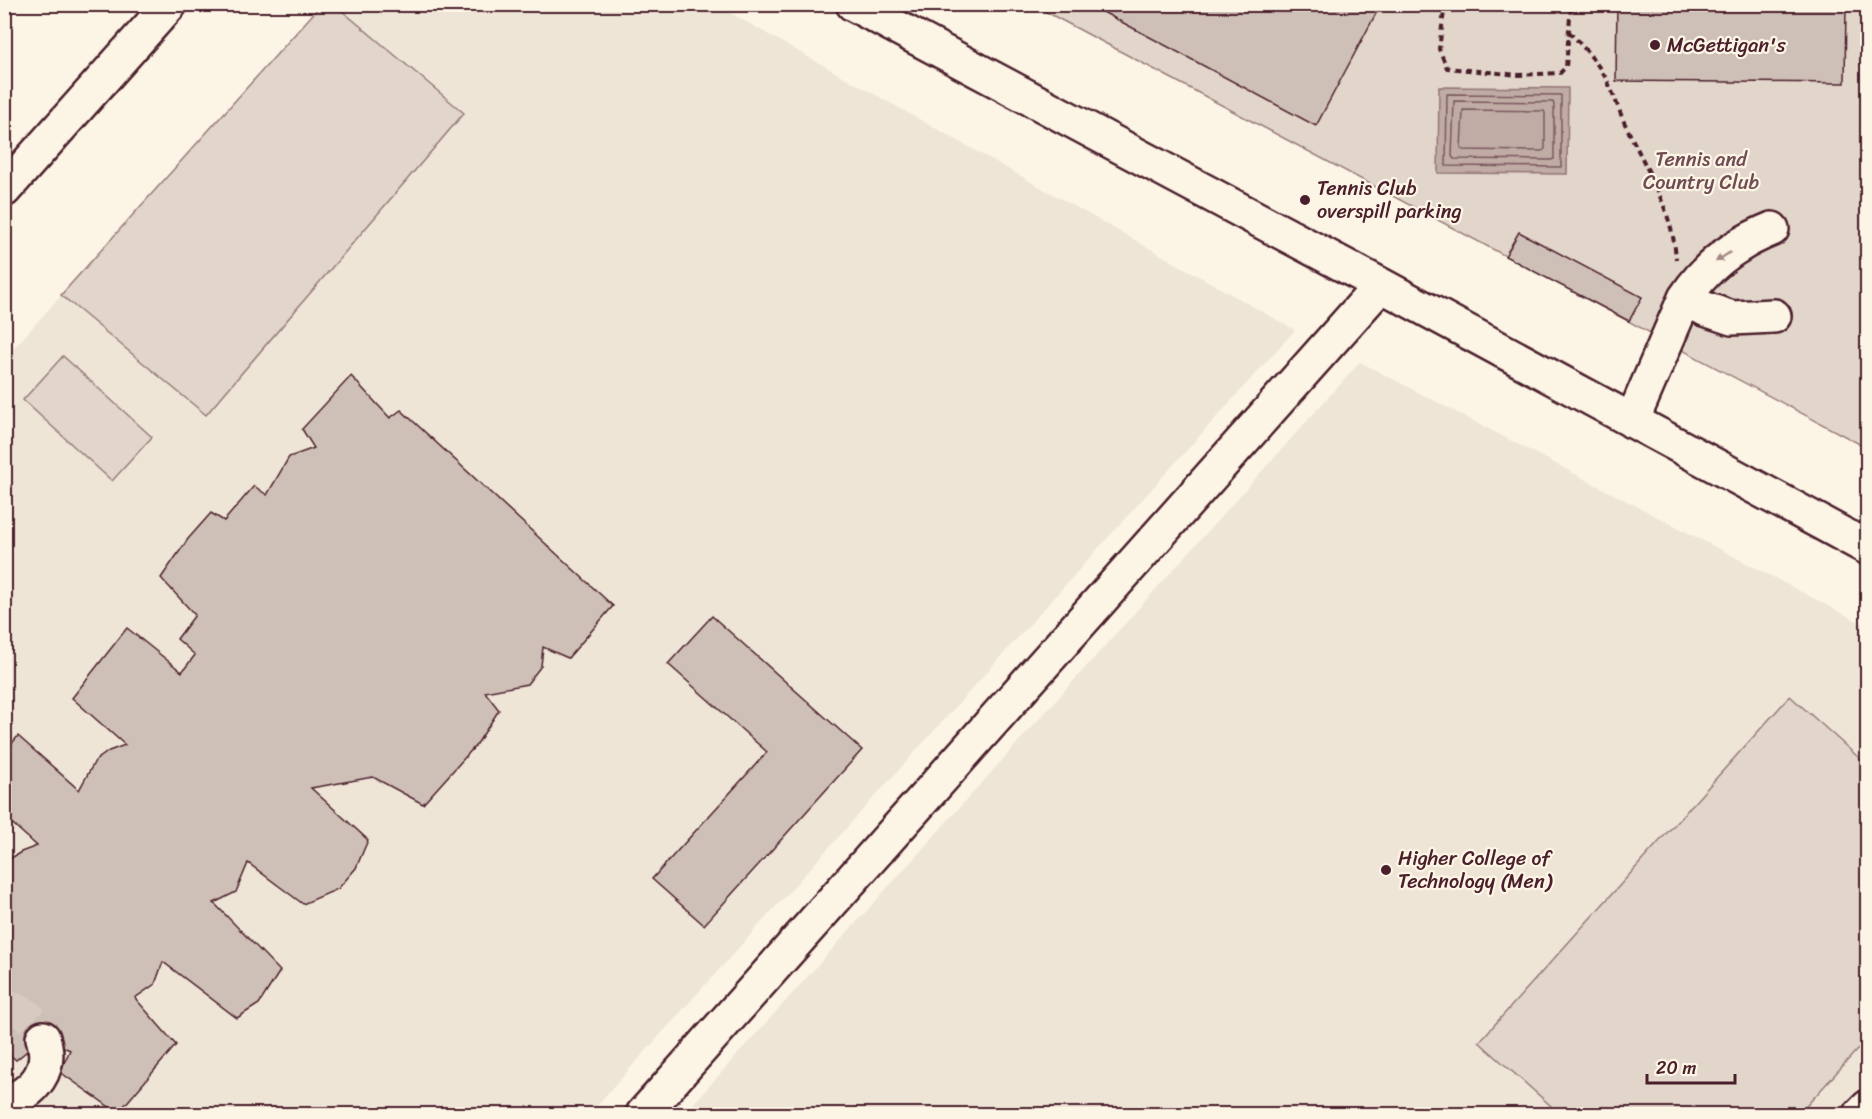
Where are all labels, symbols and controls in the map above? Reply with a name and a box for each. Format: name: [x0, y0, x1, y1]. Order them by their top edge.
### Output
place label: McGettigan's: [1667, 28, 1787, 63]
marker: McGettigan's: [1648, 38, 1662, 52]
park label: Tennis and Country Club: [1643, 142, 1759, 200]
place label: Tennis Club overspill parking: [1317, 171, 1462, 229]
marker: Tennis Club overspill parking: [1298, 193, 1312, 207]
one-way arrow: [1715, 251, 1731, 262]
place label: Higher College of Technology (Men): [1398, 841, 1553, 899]
marker: Higher College of Technology (Men): [1379, 863, 1393, 877]
scale bar: [1647, 1047, 1736, 1085]
text: 20 m: [1656, 1052, 1696, 1084]

